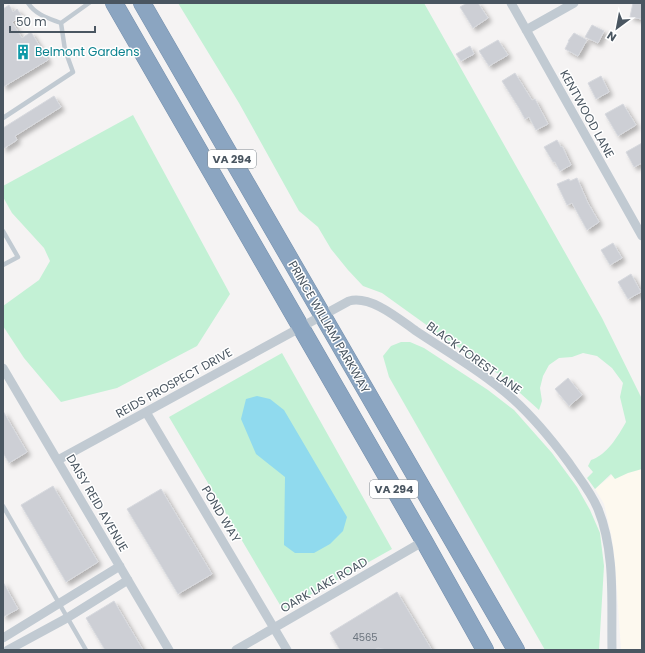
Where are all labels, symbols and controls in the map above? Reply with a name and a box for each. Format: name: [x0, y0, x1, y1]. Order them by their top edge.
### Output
scale bar: [10, 8, 95, 34]
north arrow: [597, 8, 637, 48]
text: 50 m: [16, 13, 47, 30]
text: N: [604, 28, 619, 45]
building icon: Belmont Gardens: [14, 43, 32, 61]
place label: Belmont Gardens: [35, 43, 139, 60]
street label: KENTWOOD LANE: [556, 67, 619, 161]
road number: VA 294: [208, 150, 256, 168]
street label: PRINCE WILLIAM PARKWAY: [285, 257, 374, 396]
street label: BLACK FOREST LANE: [423, 317, 525, 398]
street label: REIDS PROSPECT DRIVE: [112, 343, 235, 422]
street label: DAISY REID AVENUE: [63, 451, 132, 555]
road number: VA 294: [370, 480, 418, 498]
street label: POND WAY: [198, 482, 245, 545]
street label: OARK LAKE ROAD: [277, 553, 371, 617]
house number: 4565: [352, 630, 378, 645]

